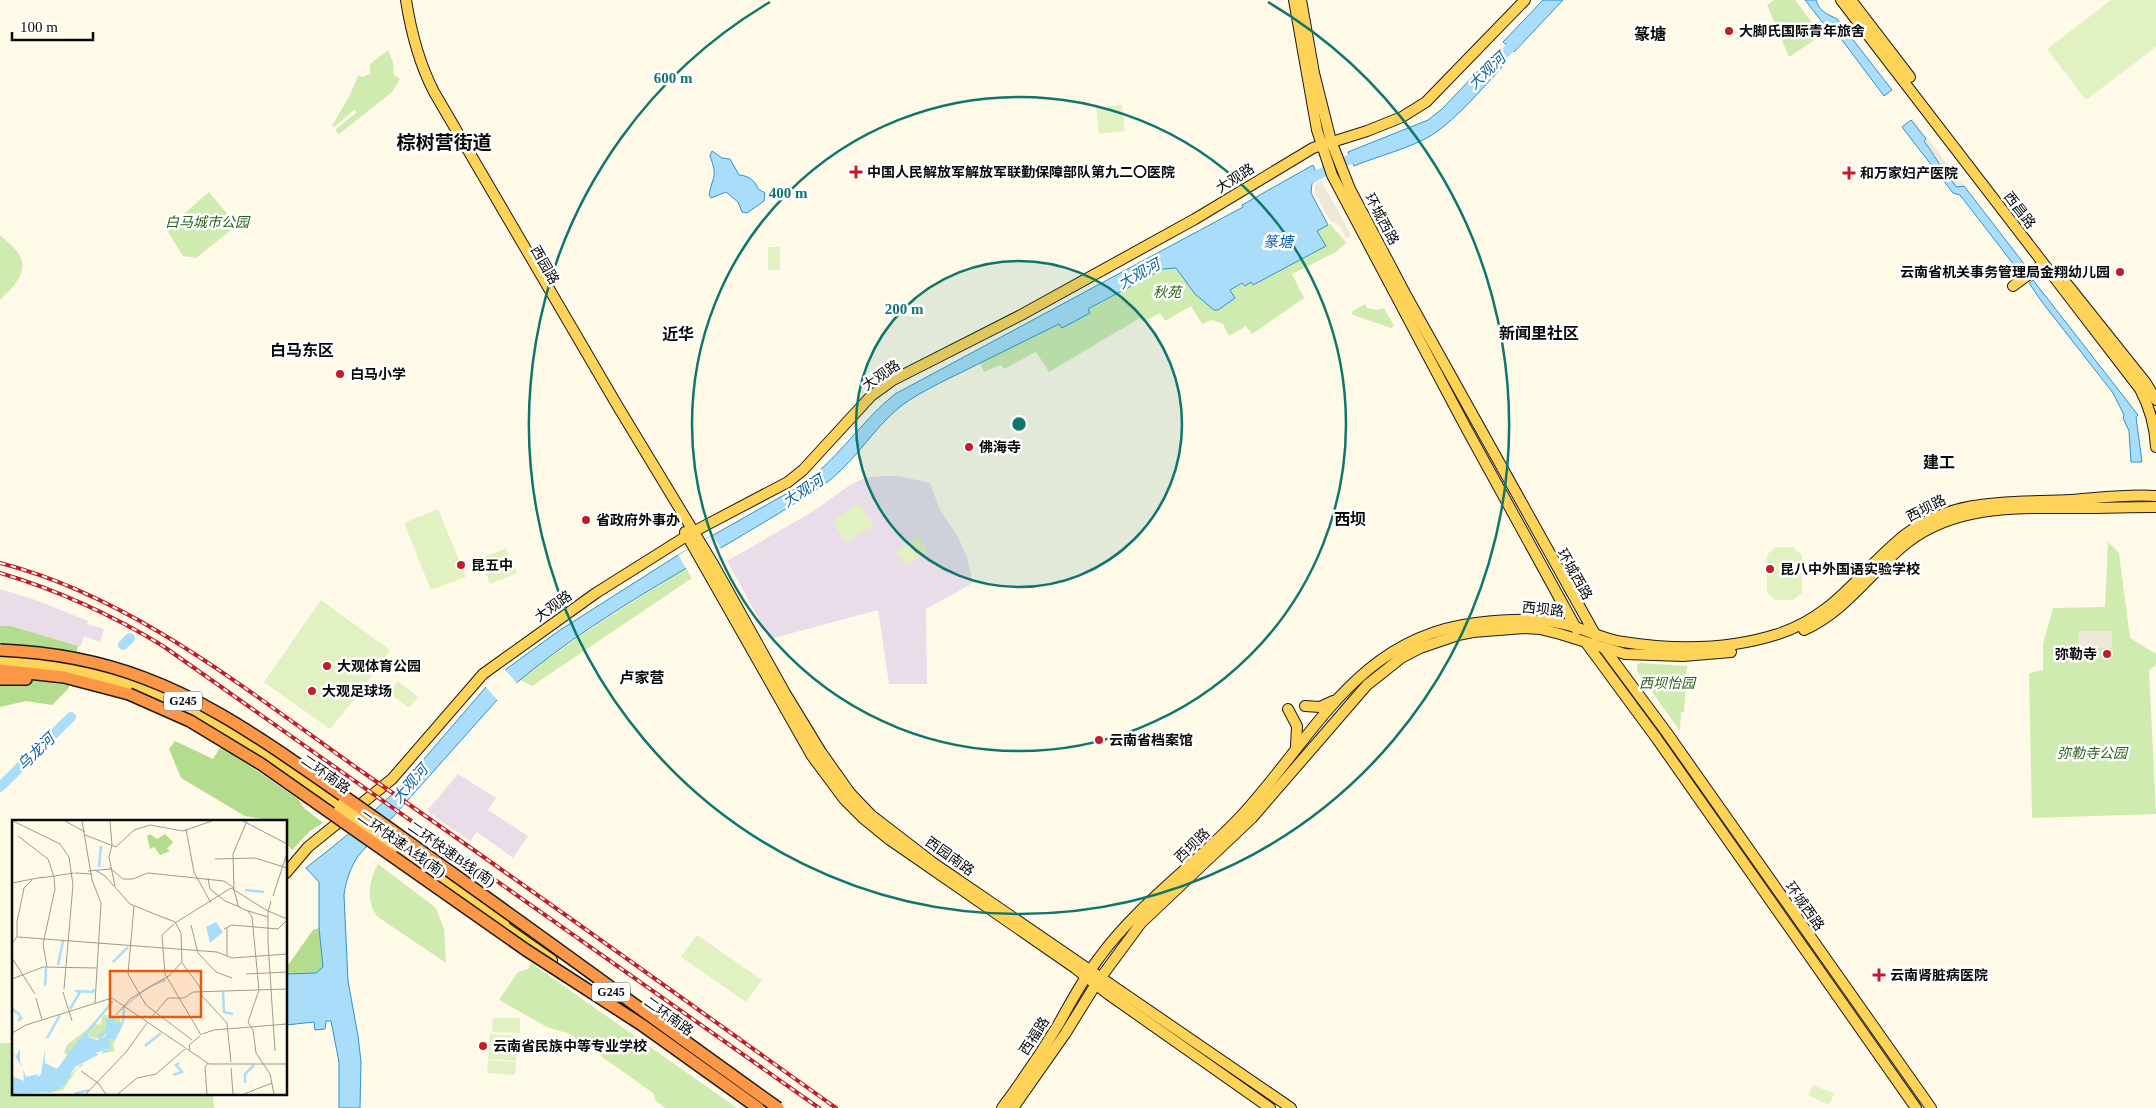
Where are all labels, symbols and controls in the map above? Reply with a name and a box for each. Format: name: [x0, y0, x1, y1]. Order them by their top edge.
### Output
scale bar: [12, 10, 94, 42]
text: 100 m: [20, 19, 58, 35]
place label: 大脚氏国际青年旅舍: [1739, 23, 1865, 39]
district label: 篆塘: [1634, 25, 1666, 43]
marker: 大脚氏国际青年旅舍: [1723, 25, 1735, 37]
water label: 大观河: [1465, 48, 1511, 92]
text: 600 m: [654, 70, 693, 86]
district label: 棕树营街道: [396, 132, 492, 153]
street label: 大观路: [1213, 161, 1257, 196]
place label: 中国人民解放军解放军联勤保障部队第九二〇医院: [867, 164, 1175, 180]
marker: 中国人民解放军解放军联勤保障部队第九二〇医院: [849, 165, 863, 179]
place label: 和万家妇产医院: [1860, 165, 1958, 181]
marker: 和万家妇产医院: [1842, 166, 1856, 180]
text: 400 m: [769, 185, 808, 201]
street label: 西昌路: [2001, 189, 2038, 232]
street label: 环城西路: [1362, 191, 1401, 247]
park label: 白马城市公园: [165, 215, 251, 230]
water label: 篆塘: [1263, 234, 1296, 250]
street label: 西园路: [528, 243, 562, 287]
water label: 大观河: [1115, 255, 1165, 292]
place label: 云南省机关事务管理局金翔幼儿园: [1900, 264, 2110, 280]
marker: 云南省机关事务管理局金翔幼儿园: [2114, 266, 2126, 278]
park label: 秋苑: [1153, 285, 1183, 300]
text: 200 m: [885, 301, 924, 317]
district label: 新闻里社区: [1499, 324, 1579, 342]
district label: 近华: [662, 325, 694, 343]
district label: 白马东区: [270, 342, 334, 359]
street label: 大观路: [860, 357, 903, 393]
place label: 白马小学: [350, 367, 406, 382]
marker: 白马小学: [334, 368, 346, 380]
centre of rings: [1010, 415, 1028, 433]
place label: 佛海寺: [979, 439, 1021, 455]
marker: 佛海寺: [963, 441, 975, 453]
district label: 建工: [1923, 454, 1955, 471]
water label: 大观河: [780, 470, 829, 510]
street label: 西坝路: [1904, 492, 1948, 525]
district label: 西坝: [1334, 511, 1366, 528]
place label: 省政府外事办: [596, 512, 680, 528]
marker: 省政府外事办: [580, 514, 592, 526]
street label: 环城西路: [1554, 546, 1595, 602]
place label: 昆五中: [471, 558, 513, 573]
marker: 昆五中: [455, 559, 467, 571]
place label: 昆八中外国语实验学校: [1780, 561, 1920, 577]
marker: 昆八中外国语实验学校: [1764, 563, 1776, 575]
street label: 大观路: [532, 588, 575, 625]
street label: 西坝路: [1521, 600, 1565, 619]
place label: 弥勒寺: [2055, 646, 2097, 662]
marker: 弥勒寺: [2101, 648, 2113, 660]
place label: 大观体育公园: [337, 659, 421, 674]
marker: 大观体育公园: [321, 660, 333, 672]
district label: 卢家营: [619, 670, 665, 686]
park label: 西坝怡园: [1639, 676, 1697, 691]
place label: 大观足球场: [322, 684, 392, 699]
marker: 大观足球场: [306, 685, 318, 697]
road number: G245: [164, 691, 202, 710]
water label: 乌龙河: [14, 729, 60, 773]
place label: 云南省档案馆: [1109, 732, 1193, 748]
marker: 云南省档案馆: [1093, 734, 1105, 746]
park label: 弥勒寺公园: [2057, 746, 2129, 761]
street label: 二环南路: [298, 752, 353, 797]
water label: 大观河: [389, 760, 433, 806]
street label: 二环快速A线(南): [354, 809, 449, 881]
street label: 二环快速B线(南): [405, 819, 498, 891]
inset map: [12, 820, 288, 1096]
street label: 西坝路: [1172, 825, 1213, 865]
street label: 西园南路: [922, 834, 977, 879]
street label: 环城西路: [1782, 879, 1827, 934]
place label: 云南肾脏病医院: [1890, 967, 1988, 983]
marker: 云南肾脏病医院: [1872, 968, 1886, 982]
road number: G245: [592, 982, 630, 1002]
street label: 二环南路: [641, 994, 696, 1039]
street label: 西福路: [1017, 1015, 1052, 1058]
place label: 云南省民族中等专业学校: [493, 1038, 647, 1054]
marker: 云南省民族中等专业学校: [477, 1040, 489, 1052]

